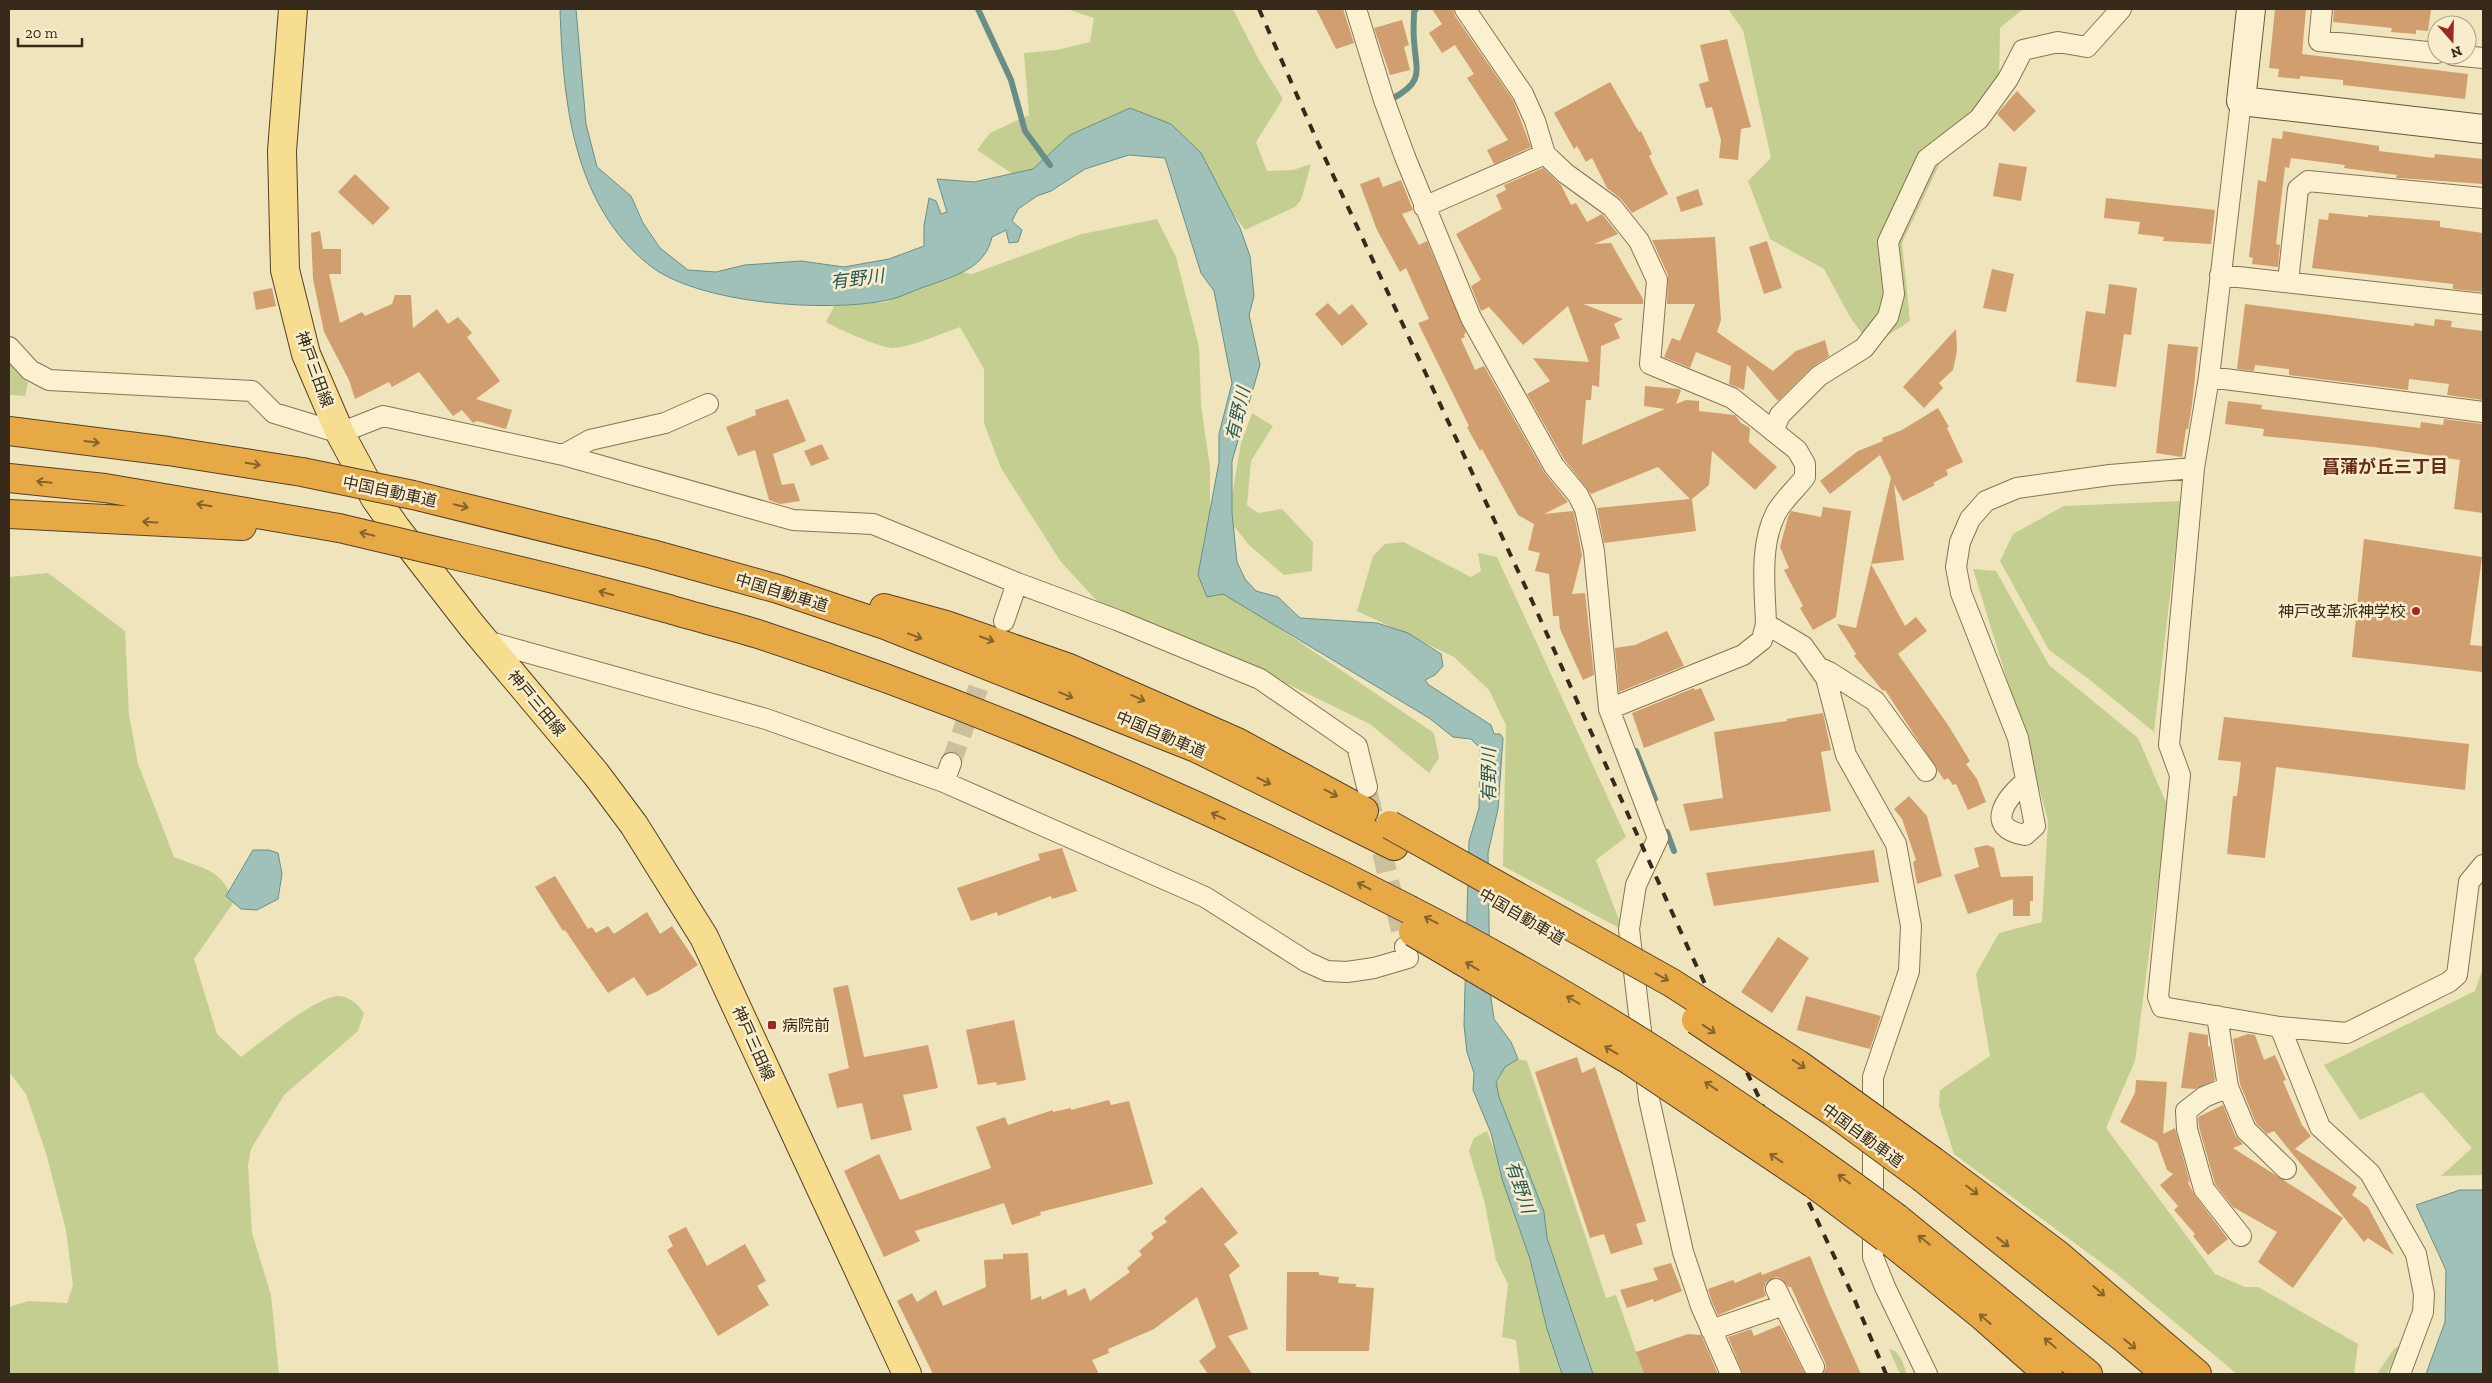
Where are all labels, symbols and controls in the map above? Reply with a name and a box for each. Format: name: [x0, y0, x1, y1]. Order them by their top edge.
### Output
scale bar: [18, 15, 81, 47]
north arrow: [2427, 15, 2477, 65]
text: 20 m: [25, 24, 58, 42]
text: N: [2448, 42, 2464, 62]
water label: 有野川: [829, 265, 887, 293]
street label: 神戸三田線: [292, 328, 337, 410]
water label: 有野川: [1221, 383, 1255, 443]
one-way arrow: [84, 437, 100, 447]
district label: 菖蒲が丘三丁目: [2322, 456, 2448, 478]
one-way arrow: [244, 460, 260, 470]
street label: 中国自動車道: [341, 472, 439, 511]
one-way arrow: [36, 477, 52, 487]
one-way arrow: [197, 500, 213, 510]
one-way arrow: [452, 502, 468, 511]
one-way arrow: [142, 517, 158, 526]
one-way arrow: [360, 529, 376, 538]
street label: 中国自動車道: [733, 569, 831, 616]
one-way arrow: [599, 587, 615, 597]
place label: 神戸改革派神学校: [2278, 602, 2406, 621]
marker: 神戸改革派神学校: [2410, 605, 2422, 617]
one-way arrow: [907, 632, 922, 642]
one-way arrow: [978, 635, 994, 644]
street label: 神戸三田線: [504, 667, 570, 740]
one-way arrow: [1059, 692, 1074, 701]
one-way arrow: [1130, 694, 1145, 704]
street label: 中国自動車道: [1113, 707, 1209, 762]
water label: 有野川: [1478, 746, 1500, 802]
one-way arrow: [1256, 776, 1271, 786]
one-way arrow: [1323, 789, 1338, 798]
one-way arrow: [1211, 810, 1226, 820]
one-way arrow: [1357, 881, 1372, 891]
street label: 中国自動車道: [1475, 884, 1568, 949]
one-way arrow: [1424, 915, 1439, 925]
one-way arrow: [1465, 961, 1479, 971]
one-way arrow: [1654, 973, 1668, 983]
one-way arrow: [1567, 994, 1581, 1004]
street label: 神戸三田線: [729, 1003, 778, 1084]
place label: 病院前: [782, 1016, 830, 1035]
marker: 病院前: [766, 1019, 778, 1031]
one-way arrow: [1701, 1024, 1715, 1034]
one-way arrow: [1605, 1044, 1619, 1054]
one-way arrow: [1792, 1059, 1806, 1069]
one-way arrow: [1704, 1081, 1718, 1091]
street label: 中国自動車道: [1818, 1100, 1907, 1171]
one-way arrow: [1769, 1153, 1783, 1163]
water label: 有野川: [1501, 1158, 1540, 1218]
one-way arrow: [1837, 1174, 1851, 1184]
one-way arrow: [1965, 1185, 1978, 1196]
one-way arrow: [1918, 1235, 1931, 1246]
one-way arrow: [1996, 1237, 2009, 1248]
one-way arrow: [2093, 1285, 2106, 1296]
one-way arrow: [1979, 1313, 1992, 1324]
one-way arrow: [2044, 1338, 2057, 1349]
one-way arrow: [2123, 1338, 2136, 1349]

